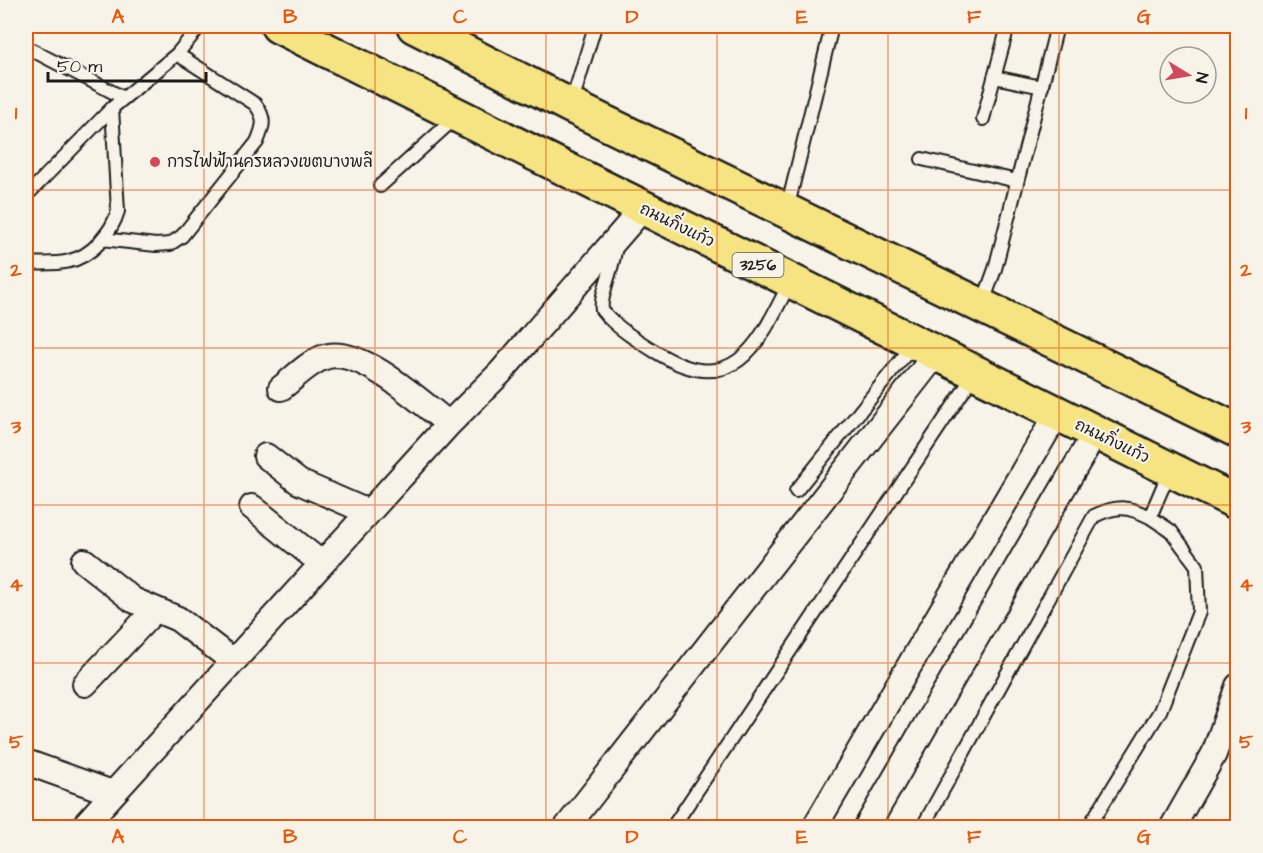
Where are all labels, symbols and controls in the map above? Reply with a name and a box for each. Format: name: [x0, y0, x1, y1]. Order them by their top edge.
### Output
text: A: [112, 3, 125, 31]
text: B: [283, 3, 298, 31]
text: C: [453, 3, 468, 31]
text: D: [626, 3, 639, 31]
text: E: [796, 3, 808, 31]
text: F: [967, 3, 982, 31]
text: G: [1137, 3, 1151, 31]
scale bar: [48, 45, 206, 83]
north arrow: [1158, 45, 1218, 105]
text: 50 m: [57, 54, 102, 79]
text: N: [1190, 71, 1213, 85]
text: 1: [15, 99, 18, 127]
text: 1: [1245, 99, 1248, 127]
place label: การไฟฟ้านครหลวงเขตบางพลี: [167, 150, 373, 173]
marker: การไฟฟ้านครหลวงเขตบางพลี: [148, 155, 162, 169]
street label: ถนนกิ่งแก้ว: [636, 194, 720, 253]
road number: 3256: [732, 253, 783, 277]
text: 2: [9, 256, 22, 284]
text: 2: [1239, 256, 1252, 284]
street label: ถนนกิ่งแก้ว: [1071, 410, 1155, 469]
text: 3: [10, 413, 22, 441]
text: 3: [1240, 413, 1252, 441]
text: 4: [9, 571, 23, 599]
text: 4: [1239, 571, 1253, 599]
text: 5: [9, 728, 24, 756]
text: 5: [1239, 728, 1254, 756]
text: A: [112, 823, 125, 851]
text: B: [283, 823, 298, 851]
text: C: [453, 823, 468, 851]
text: D: [626, 823, 639, 851]
text: E: [796, 823, 808, 851]
text: F: [967, 823, 982, 851]
text: G: [1137, 823, 1151, 851]

